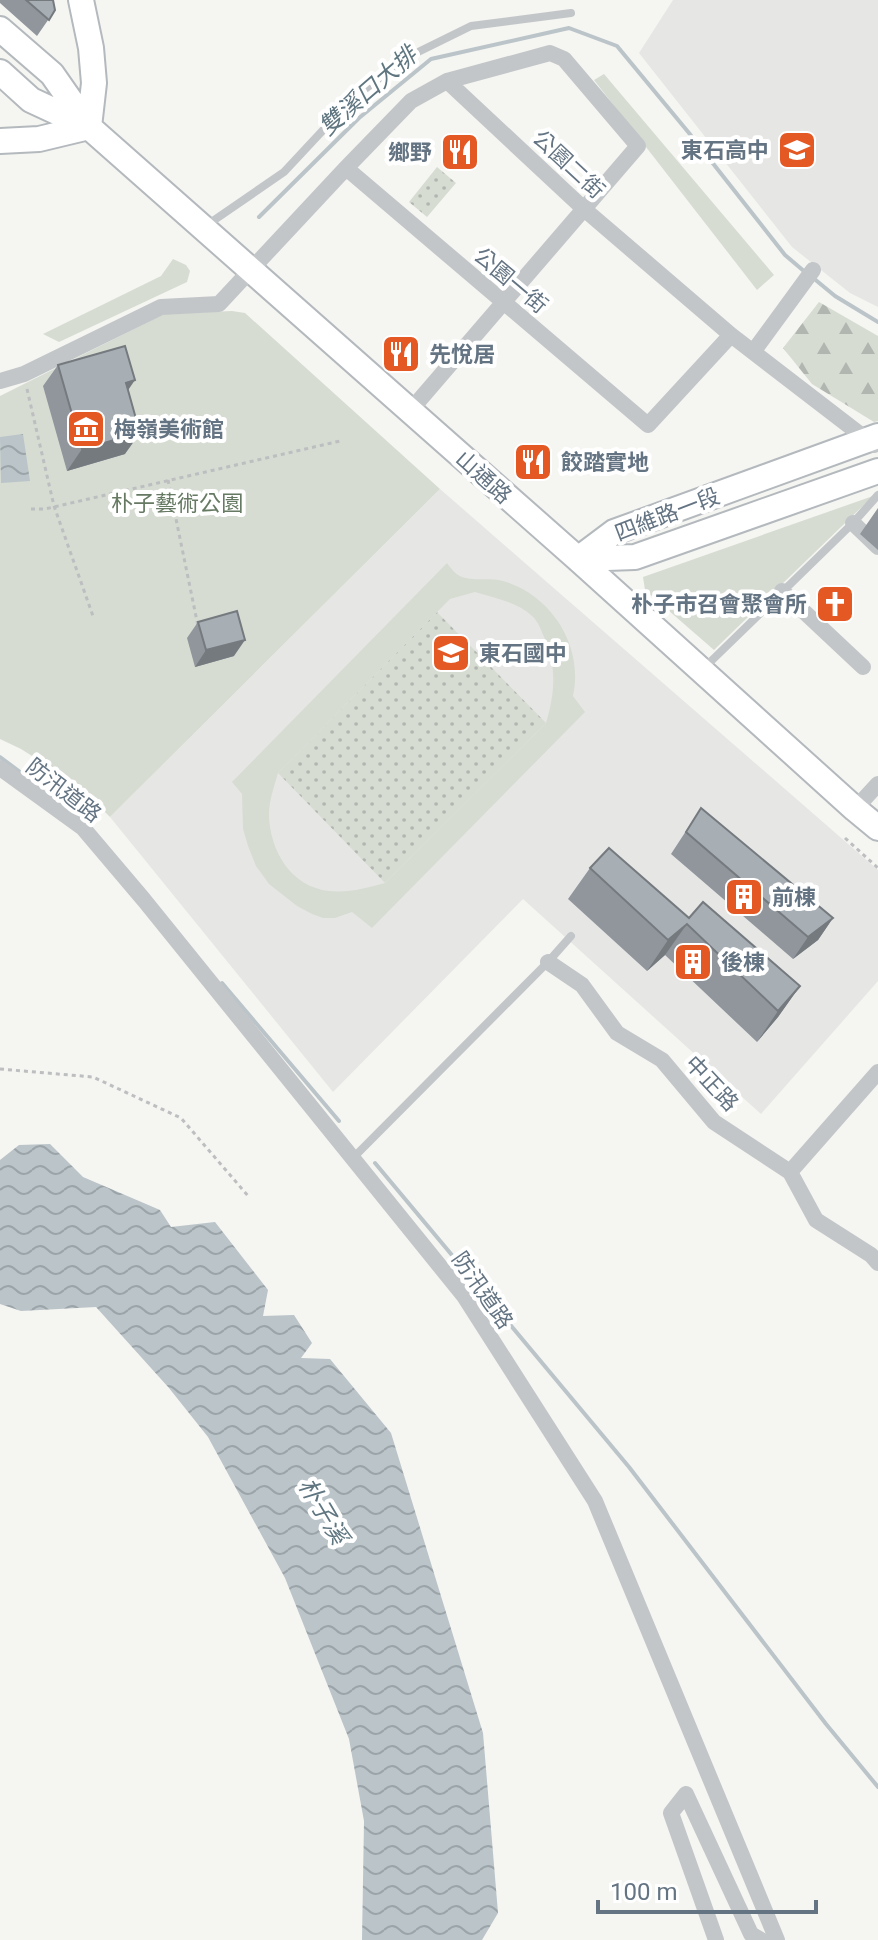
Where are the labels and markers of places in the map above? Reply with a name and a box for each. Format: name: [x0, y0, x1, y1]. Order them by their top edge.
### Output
school or university icon: 東石高中: [776, 129, 818, 171]
restaurant icon: 鄉野: [439, 131, 481, 173]
place label: 東石高中: [681, 138, 769, 163]
place label: 鄉野: [388, 140, 432, 165]
restaurant icon: 先悅居: [380, 333, 422, 375]
place label: 先悅居: [429, 342, 495, 367]
museum icon: 梅嶺美術館: [65, 408, 107, 450]
place label: 梅嶺美術館: [114, 417, 224, 442]
restaurant icon: 餃踏實地: [512, 441, 554, 483]
place label: 餃踏實地: [561, 450, 649, 475]
church icon: 朴子市召會聚會所: [814, 583, 856, 625]
place label: 朴子市召會聚會所: [631, 592, 807, 617]
school or university icon: 東石國中: [430, 632, 472, 674]
place label: 東石國中: [479, 641, 567, 666]
building icon: 前棟: [723, 876, 765, 918]
place label: 前棟: [772, 885, 816, 910]
building icon: 後棟: [672, 941, 714, 983]
place label: 後棟: [721, 950, 765, 975]

